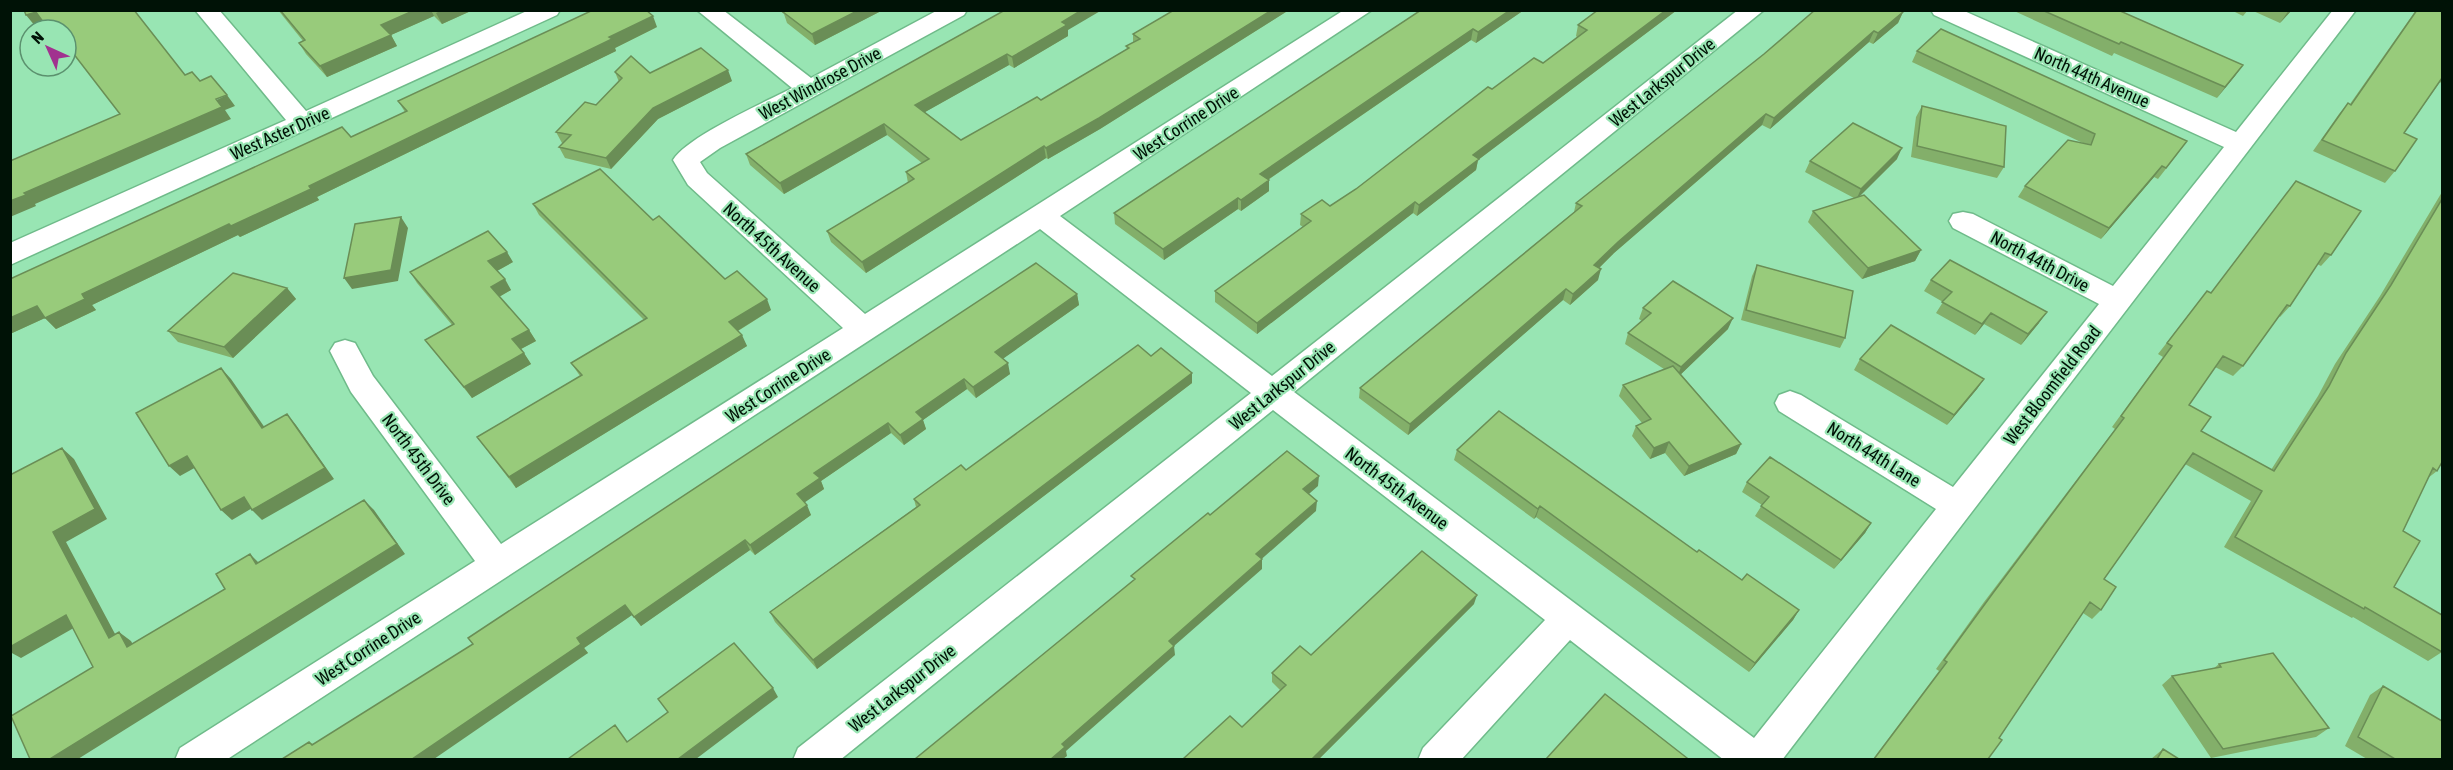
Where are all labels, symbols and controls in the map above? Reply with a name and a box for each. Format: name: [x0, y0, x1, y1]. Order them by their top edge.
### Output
north arrow: [18, 18, 78, 78]
text: N: [28, 28, 47, 47]
street label: West Larkspur Drive: [1605, 33, 1719, 131]
street label: West Windrose Drive: [756, 42, 884, 124]
street label: North 44th Avenue: [2031, 42, 2153, 112]
street label: West Corrine Drive: [1130, 81, 1242, 165]
street label: West Aster Drive: [227, 102, 333, 164]
street label: North 45th Avenue: [719, 198, 825, 296]
street label: North 44th Drive: [1987, 226, 2093, 296]
street label: West Bloomfield Road: [1999, 321, 2105, 449]
street label: West Larkspur Drive: [1225, 336, 1339, 434]
street label: West Corrine Drive: [722, 343, 834, 427]
street label: North 45th Drive: [378, 409, 460, 509]
street label: North 44th Lane: [1823, 417, 1925, 491]
street label: North 45th Avenue: [1341, 442, 1453, 534]
street label: West Corrine Drive: [312, 606, 424, 690]
street label: West Larkspur Drive: [844, 640, 960, 736]

